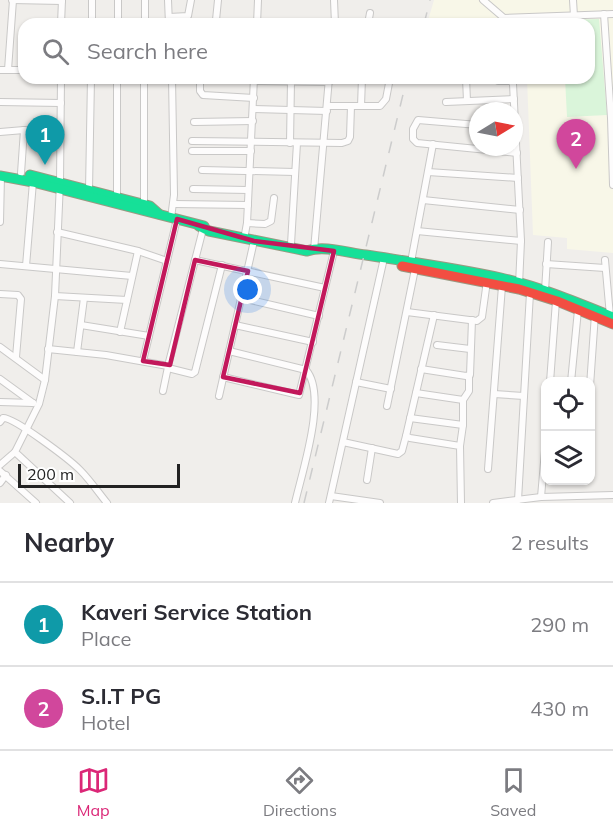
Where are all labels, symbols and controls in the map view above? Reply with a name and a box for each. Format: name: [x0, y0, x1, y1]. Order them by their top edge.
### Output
search box: [18, 18, 595, 84]
icon: search: [39, 35, 72, 68]
text: Search here: [87, 37, 208, 65]
north arrow: [469, 102, 523, 156]
pin: 1: [26, 116, 64, 165]
pin: 2: [556, 120, 596, 169]
your location: [233, 275, 262, 304]
map controls: [541, 377, 595, 485]
button: locate: [541, 377, 595, 431]
button: layers: [541, 431, 595, 485]
scale bar: [18, 461, 180, 489]
text: 200 m: [27, 464, 74, 484]
text: Nearby: [24, 526, 114, 559]
text: 2 results: [511, 530, 589, 555]
text: Kaveri Service Station: [81, 598, 312, 626]
text: 1: [38, 612, 50, 637]
text: 290 m: [530, 612, 589, 637]
text: Place: [81, 626, 131, 651]
text: S.I.T PG: [81, 682, 161, 710]
text: 2: [38, 696, 50, 721]
text: 430 m: [530, 696, 589, 721]
text: Hotel: [81, 710, 130, 735]
tab: Map: [77, 764, 110, 820]
tab: Directions: [263, 764, 337, 820]
tab: Saved: [490, 764, 536, 820]

